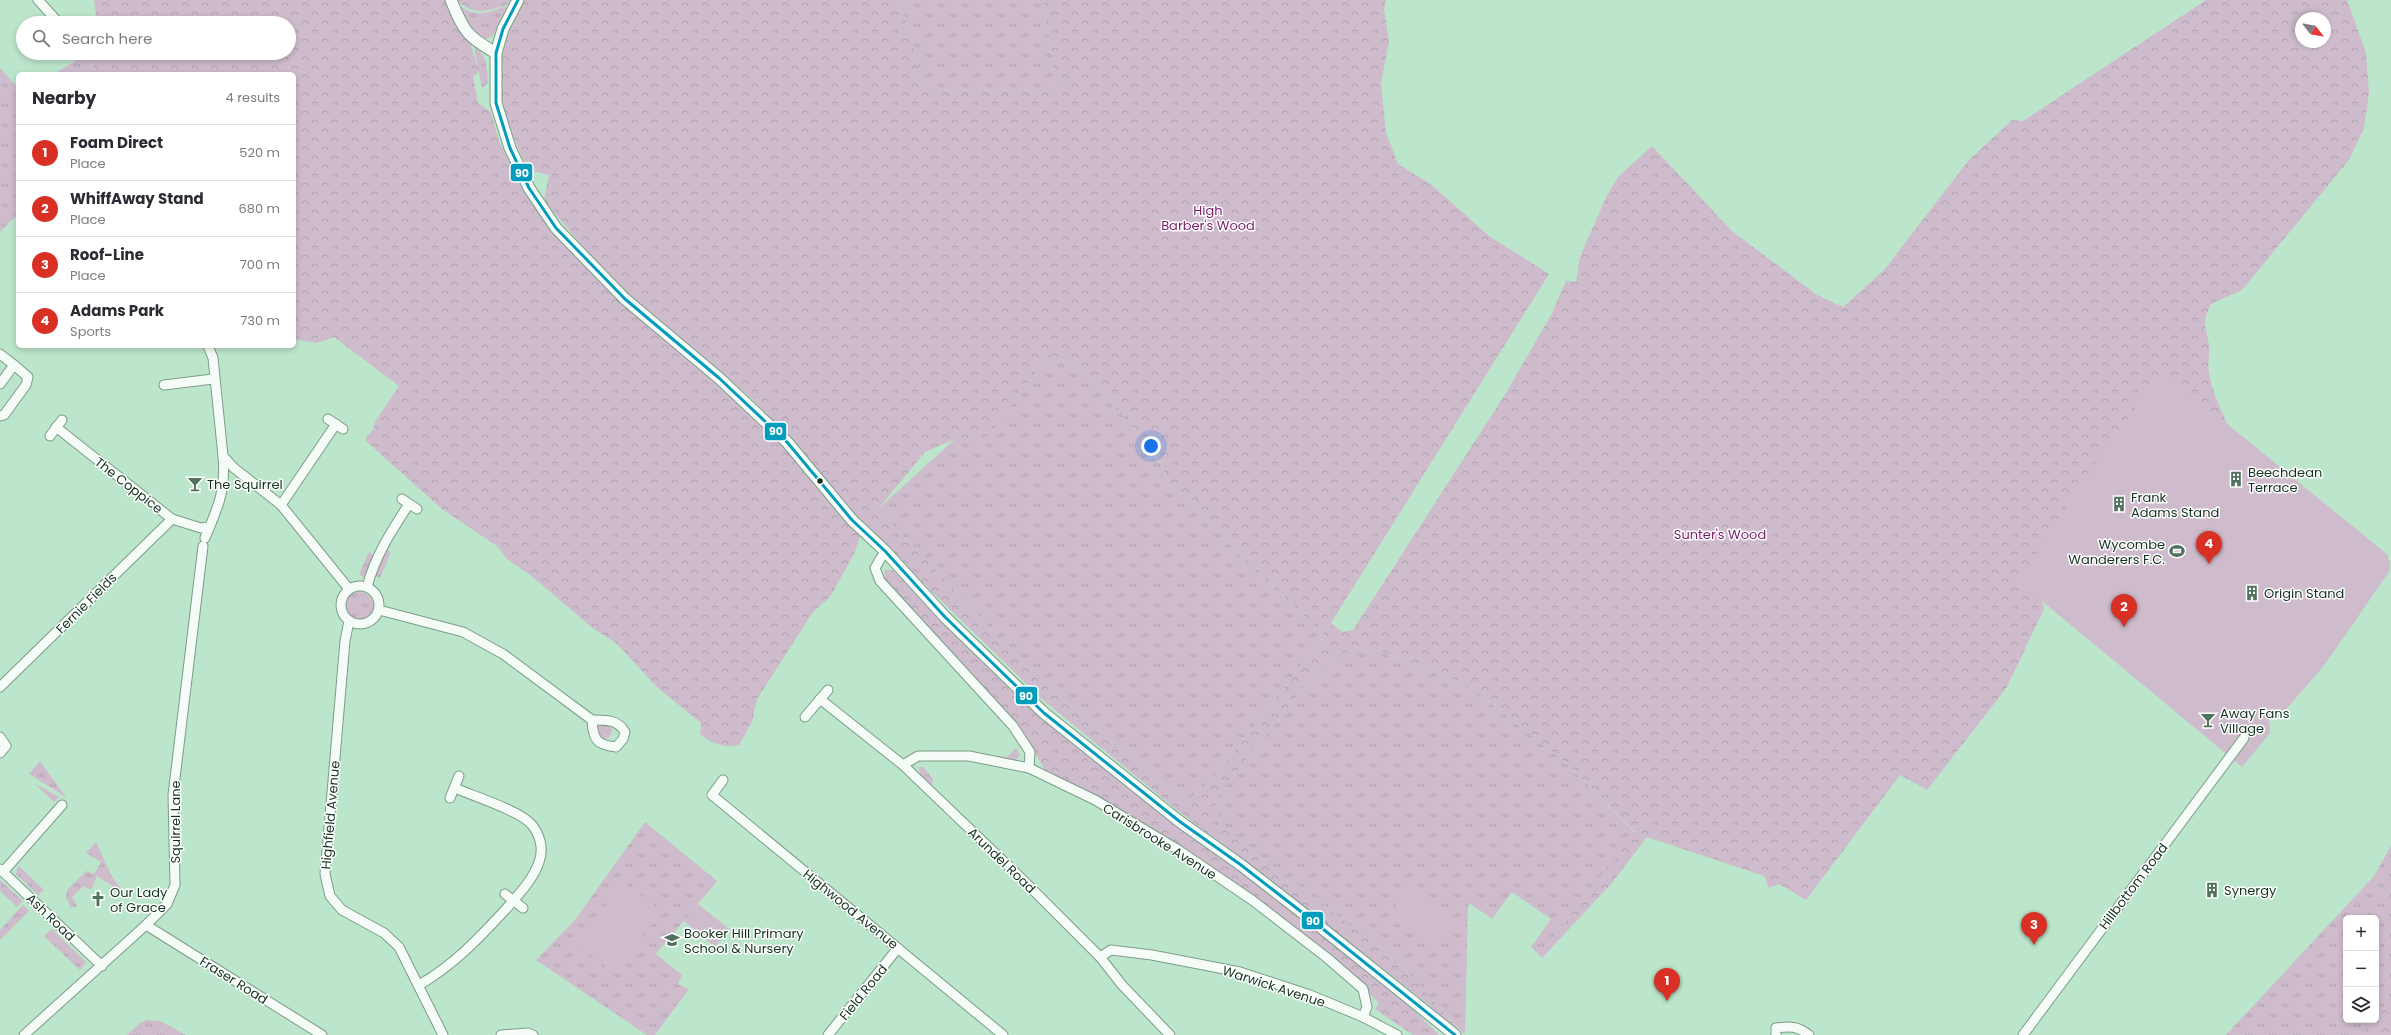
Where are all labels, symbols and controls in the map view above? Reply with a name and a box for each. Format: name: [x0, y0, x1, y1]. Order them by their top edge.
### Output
north arrow: [2295, 12, 2331, 48]
search box: [16, 16, 296, 60]
icon: search: [30, 27, 52, 49]
text: Search here: [62, 28, 152, 49]
text: Nearby: [32, 86, 96, 110]
text: 4 results: [226, 88, 280, 107]
text: Foam Direct: [70, 132, 163, 153]
text: 1: [43, 143, 47, 162]
text: 520 m: [239, 143, 280, 162]
text: Place: [70, 154, 105, 173]
line badge: 90: [510, 163, 533, 182]
text: 90: [515, 165, 529, 181]
text: WhiffAway Stand: [70, 188, 204, 209]
text: 2: [41, 199, 49, 218]
text: 680 m: [239, 199, 280, 218]
park label: High Barber's Wood: [1161, 201, 1255, 235]
text: Place: [70, 210, 105, 229]
text: Roof-Line: [70, 244, 144, 265]
text: 3: [41, 255, 49, 274]
text: 700 m: [240, 255, 280, 274]
text: Place: [70, 266, 105, 285]
text: Adams Park: [70, 300, 164, 321]
text: 4: [41, 311, 49, 330]
text: 730 m: [240, 311, 280, 330]
text: Sports: [70, 322, 111, 341]
line badge: 90: [764, 422, 787, 441]
text: 90: [769, 423, 783, 439]
your location: [1141, 436, 1161, 456]
street label: The Coppice: [91, 453, 167, 518]
place label: Beechdean Terrace: [2248, 463, 2322, 497]
building icon: Beechdean Terrace: [2227, 470, 2245, 488]
bar icon: The Squirrel: [186, 475, 204, 493]
place label: The Squirrel: [207, 475, 283, 494]
unlabelled marker: [815, 476, 825, 486]
place label: Frank Adams Stand: [2131, 488, 2219, 522]
building icon: Frank Adams Stand: [2110, 495, 2128, 513]
park label: Sunter's Wood: [1674, 525, 1766, 544]
pin: 4: [2196, 531, 2222, 564]
place label: Wycombe Wanderers F.C.: [2068, 535, 2165, 569]
sports icon: Wycombe Wanderers F.C.: [2168, 542, 2186, 560]
street label: Fernie Fields: [52, 569, 121, 638]
building icon: Origin Stand: [2243, 584, 2261, 602]
place label: Origin Stand: [2264, 584, 2344, 603]
pin: 2: [2111, 594, 2137, 627]
line badge: 90: [1015, 686, 1038, 705]
text: 90: [1019, 688, 1033, 704]
place label: Away Fans Village: [2220, 704, 2290, 738]
bar icon: Away Fans Village: [2199, 711, 2217, 729]
street label: Highfield Avenue: [316, 760, 345, 870]
street label: Squirrel Lane: [166, 780, 185, 864]
street label: Carisbrooke Avenue: [1099, 799, 1220, 884]
street label: Arundel Road: [964, 823, 1040, 898]
street label: Hillbottom Road: [2094, 839, 2172, 934]
street label: Highwood Avenue: [799, 865, 902, 954]
building icon: Synergy: [2203, 881, 2221, 899]
place label: Synergy: [2224, 881, 2277, 900]
place label: Our Lady of Grace: [110, 883, 168, 917]
street label: Ash Road: [22, 889, 79, 945]
church icon: Our Lady of Grace: [89, 890, 107, 908]
line badge: 90: [1301, 911, 1324, 930]
pin: 3: [2021, 912, 2047, 945]
text: 90: [1306, 913, 1320, 929]
map controls: [2343, 915, 2379, 1023]
button: +: [2343, 915, 2379, 951]
place label: Booker Hill Primary School & Nursery: [684, 924, 804, 958]
school or university icon: Booker Hill Primary School & Nursery: [663, 931, 681, 949]
button: −: [2343, 951, 2379, 987]
street label: Fraser Road: [196, 952, 271, 1009]
street label: Field Road: [835, 960, 892, 1024]
street label: Warwick Avenue: [1220, 961, 1328, 1012]
pin: 1: [1654, 968, 1680, 1001]
button: layers: [2343, 987, 2379, 1023]

